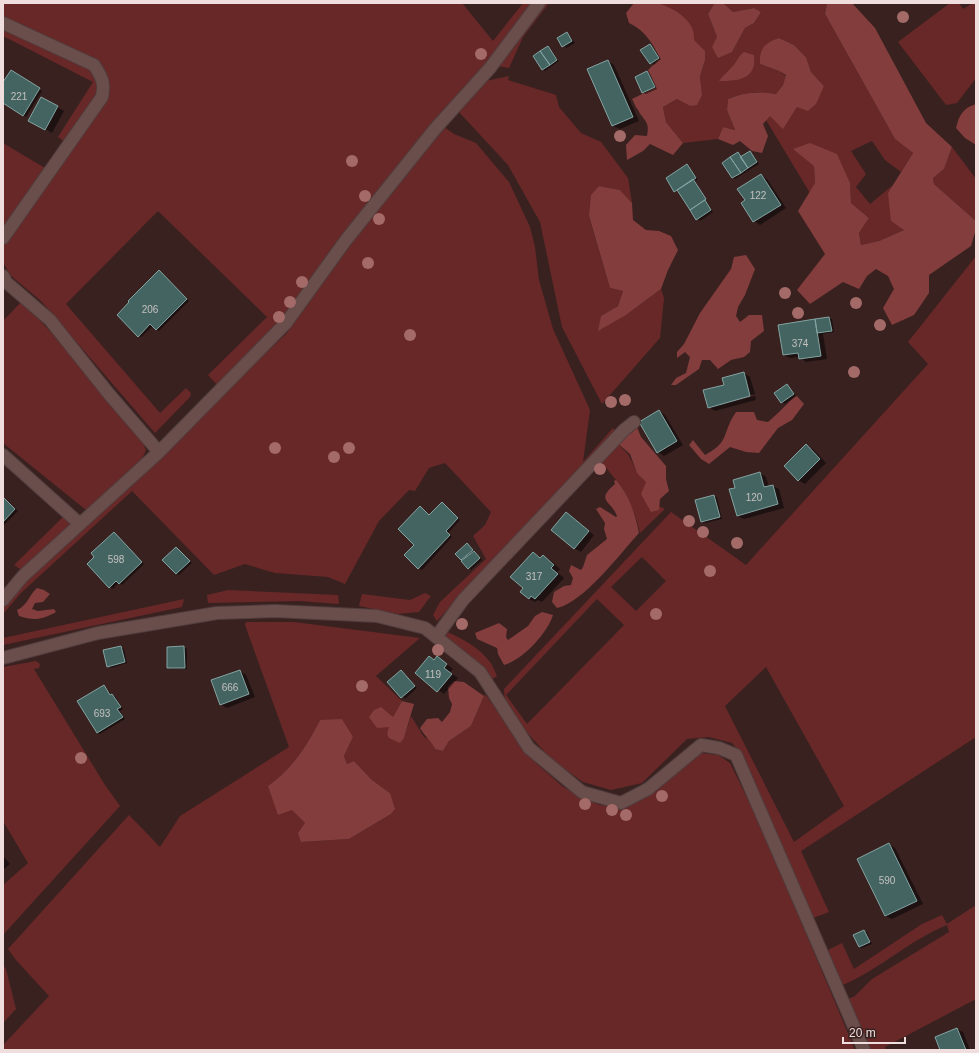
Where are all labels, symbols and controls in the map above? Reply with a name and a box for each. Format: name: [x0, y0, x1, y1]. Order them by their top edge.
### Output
house number: 221: [11, 91, 28, 102]
house number: 122: [750, 190, 767, 201]
house number: 206: [142, 304, 159, 315]
house number: 374: [792, 338, 809, 349]
house number: 120: [746, 492, 763, 503]
house number: 598: [108, 554, 125, 565]
house number: 317: [526, 571, 543, 582]
house number: 119: [425, 669, 441, 680]
house number: 666: [222, 682, 239, 693]
house number: 693: [94, 708, 111, 719]
house number: 590: [879, 875, 896, 886]
scale bar: [843, 1019, 905, 1045]
text: 20 m: [849, 1026, 876, 1040]

